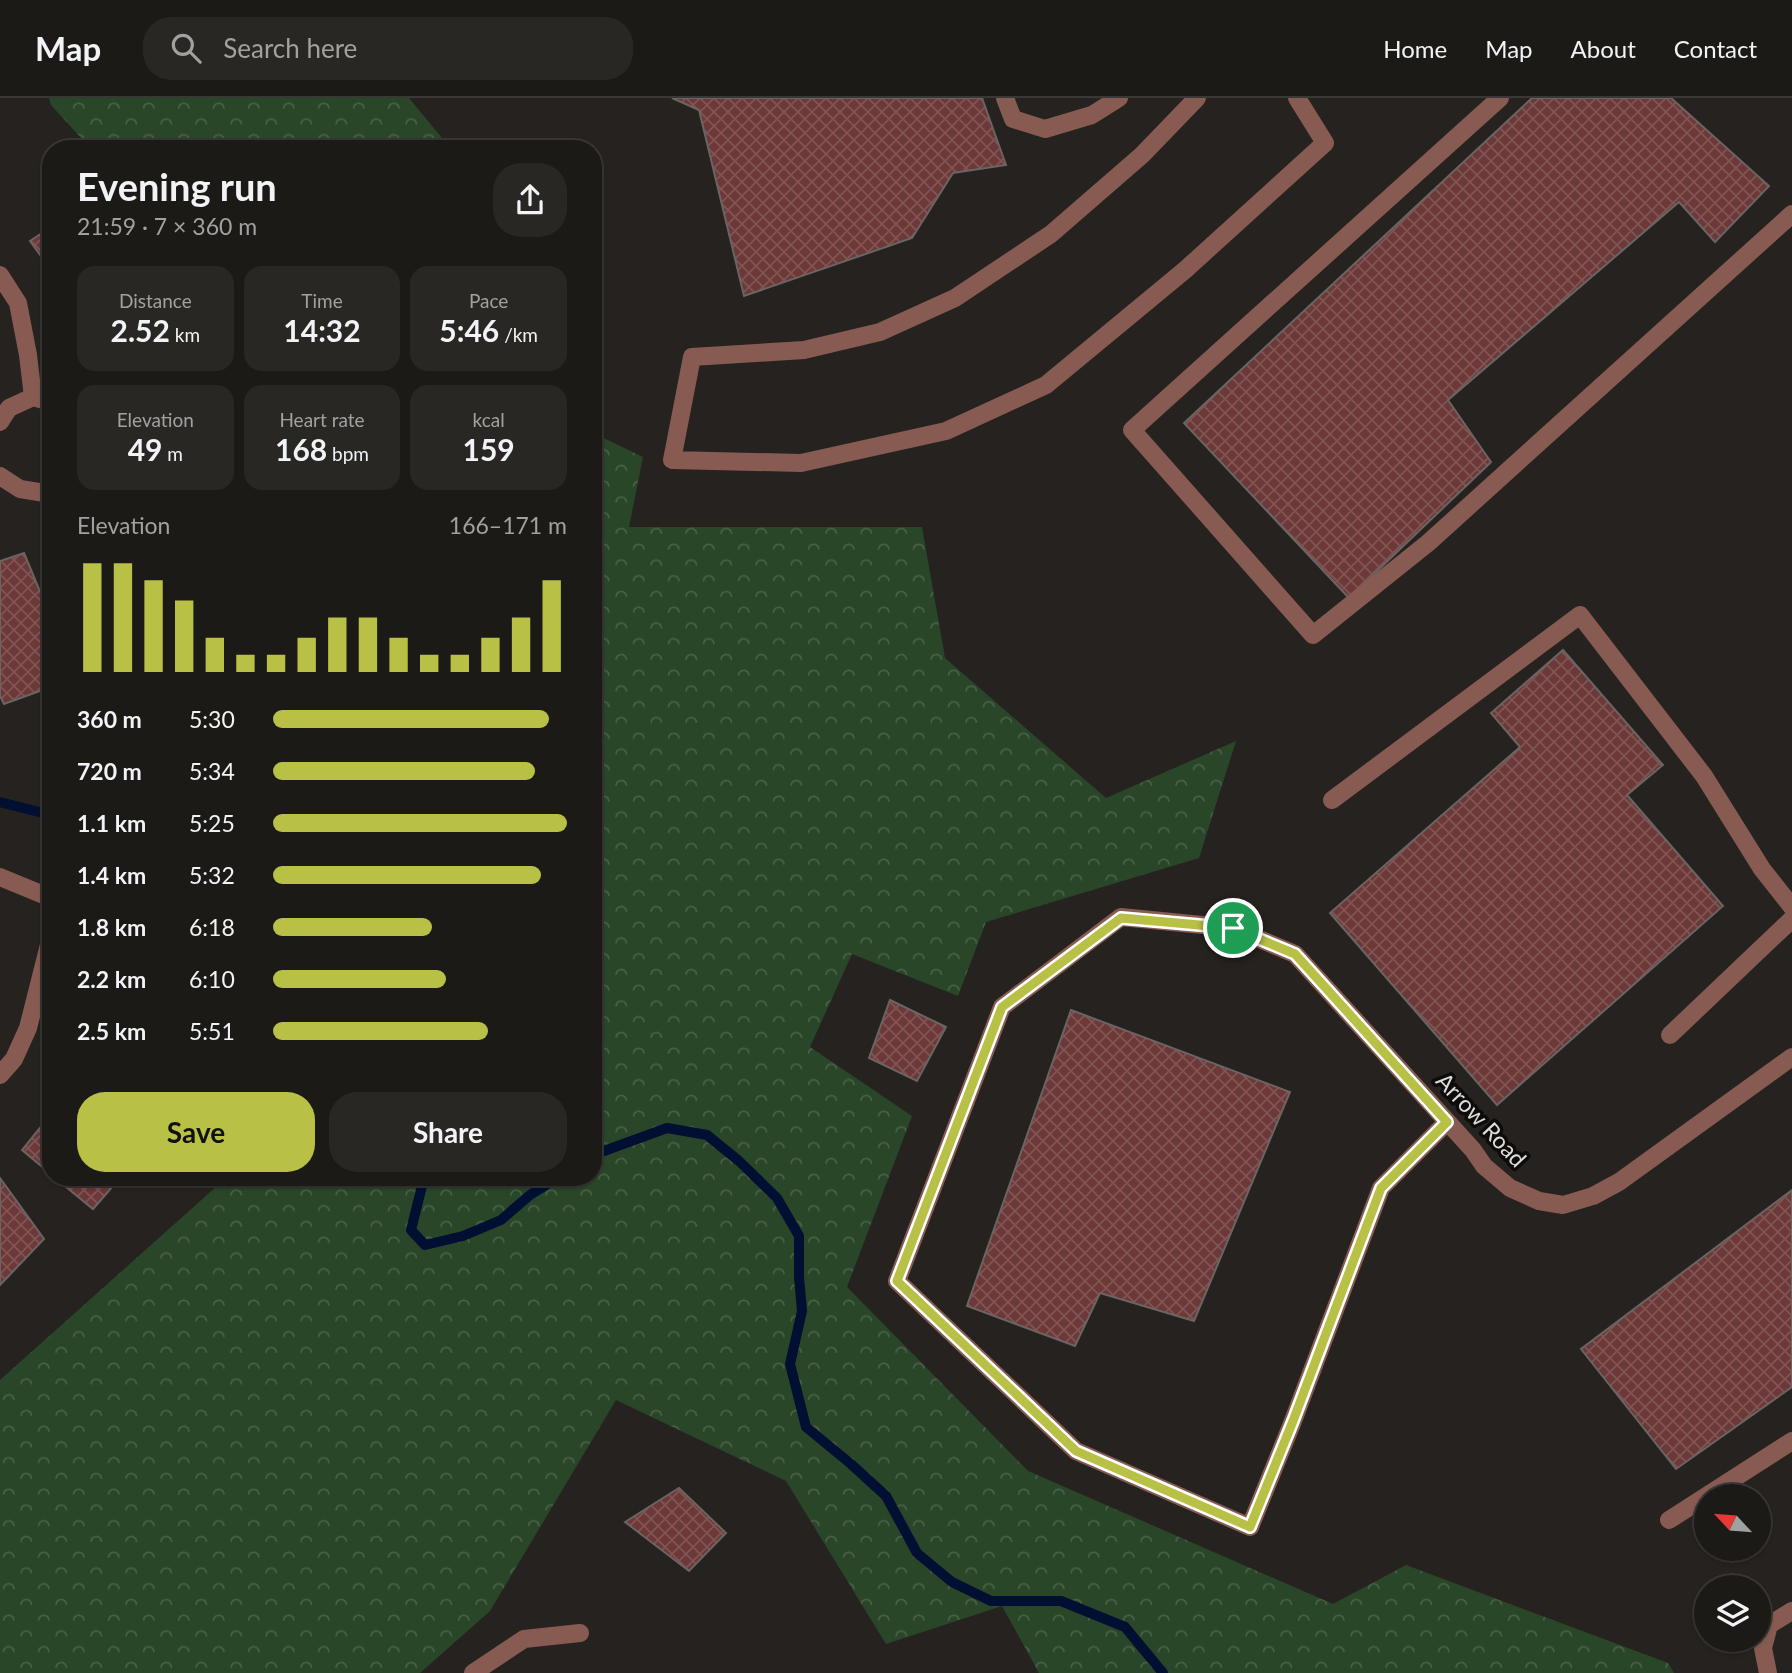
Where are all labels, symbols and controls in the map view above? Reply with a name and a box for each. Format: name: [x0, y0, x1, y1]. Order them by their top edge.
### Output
search box: [143, 17, 633, 80]
text: Map: [35, 28, 101, 68]
icon: search: [167, 29, 205, 67]
text: Search here: [223, 32, 357, 64]
text: Home: [1383, 34, 1447, 63]
text: Map: [1485, 34, 1533, 63]
text: About: [1571, 34, 1636, 63]
text: Contact: [1674, 34, 1757, 63]
text: Evening run: [77, 163, 277, 209]
button: share: [493, 163, 567, 237]
text: 21:59 · 7 × 360 m: [77, 212, 257, 240]
text: Distance: [119, 289, 192, 312]
text: Time: [301, 289, 343, 312]
text: Pace: [469, 289, 508, 312]
text: 2.52: [111, 312, 170, 348]
text: 14:32: [283, 312, 361, 348]
text: 5:46: [439, 312, 499, 348]
text: km: [170, 323, 200, 346]
text: /km: [499, 323, 538, 346]
text: Elevation: [117, 408, 194, 431]
text: Heart rate: [279, 408, 365, 431]
text: kcal: [473, 408, 505, 431]
text: 49: [128, 431, 162, 467]
text: 168: [275, 431, 327, 467]
text: 159: [463, 431, 515, 467]
text: m: [162, 442, 183, 465]
text: bpm: [327, 442, 369, 465]
text: Elevation: [77, 511, 170, 539]
text: 166–171 m: [449, 511, 567, 539]
text: 360 m: [77, 705, 142, 733]
text: 5:30: [189, 705, 235, 733]
text: 720 m: [77, 757, 142, 785]
text: 5:34: [189, 757, 235, 785]
text: 1.1 km: [77, 809, 146, 837]
text: 5:25: [189, 809, 235, 837]
text: 1.4 km: [77, 861, 146, 889]
text: 5:32: [189, 861, 235, 889]
pin: [1203, 898, 1263, 958]
icon: arrive: [1214, 909, 1252, 947]
text: 1.8 km: [77, 913, 146, 941]
text: 6:18: [189, 913, 235, 941]
text: 2.2 km: [77, 965, 146, 993]
text: 6:10: [189, 965, 235, 993]
text: 2.5 km: [77, 1017, 146, 1045]
text: 5:51: [189, 1017, 235, 1045]
street label: Arrow Road: [1431, 1066, 1533, 1172]
button: Save: [77, 1092, 315, 1172]
button: Share: [329, 1092, 567, 1172]
north arrow: [1694, 1484, 1771, 1561]
map controls: [1694, 1484, 1771, 1652]
button: layers: [1694, 1575, 1771, 1652]

